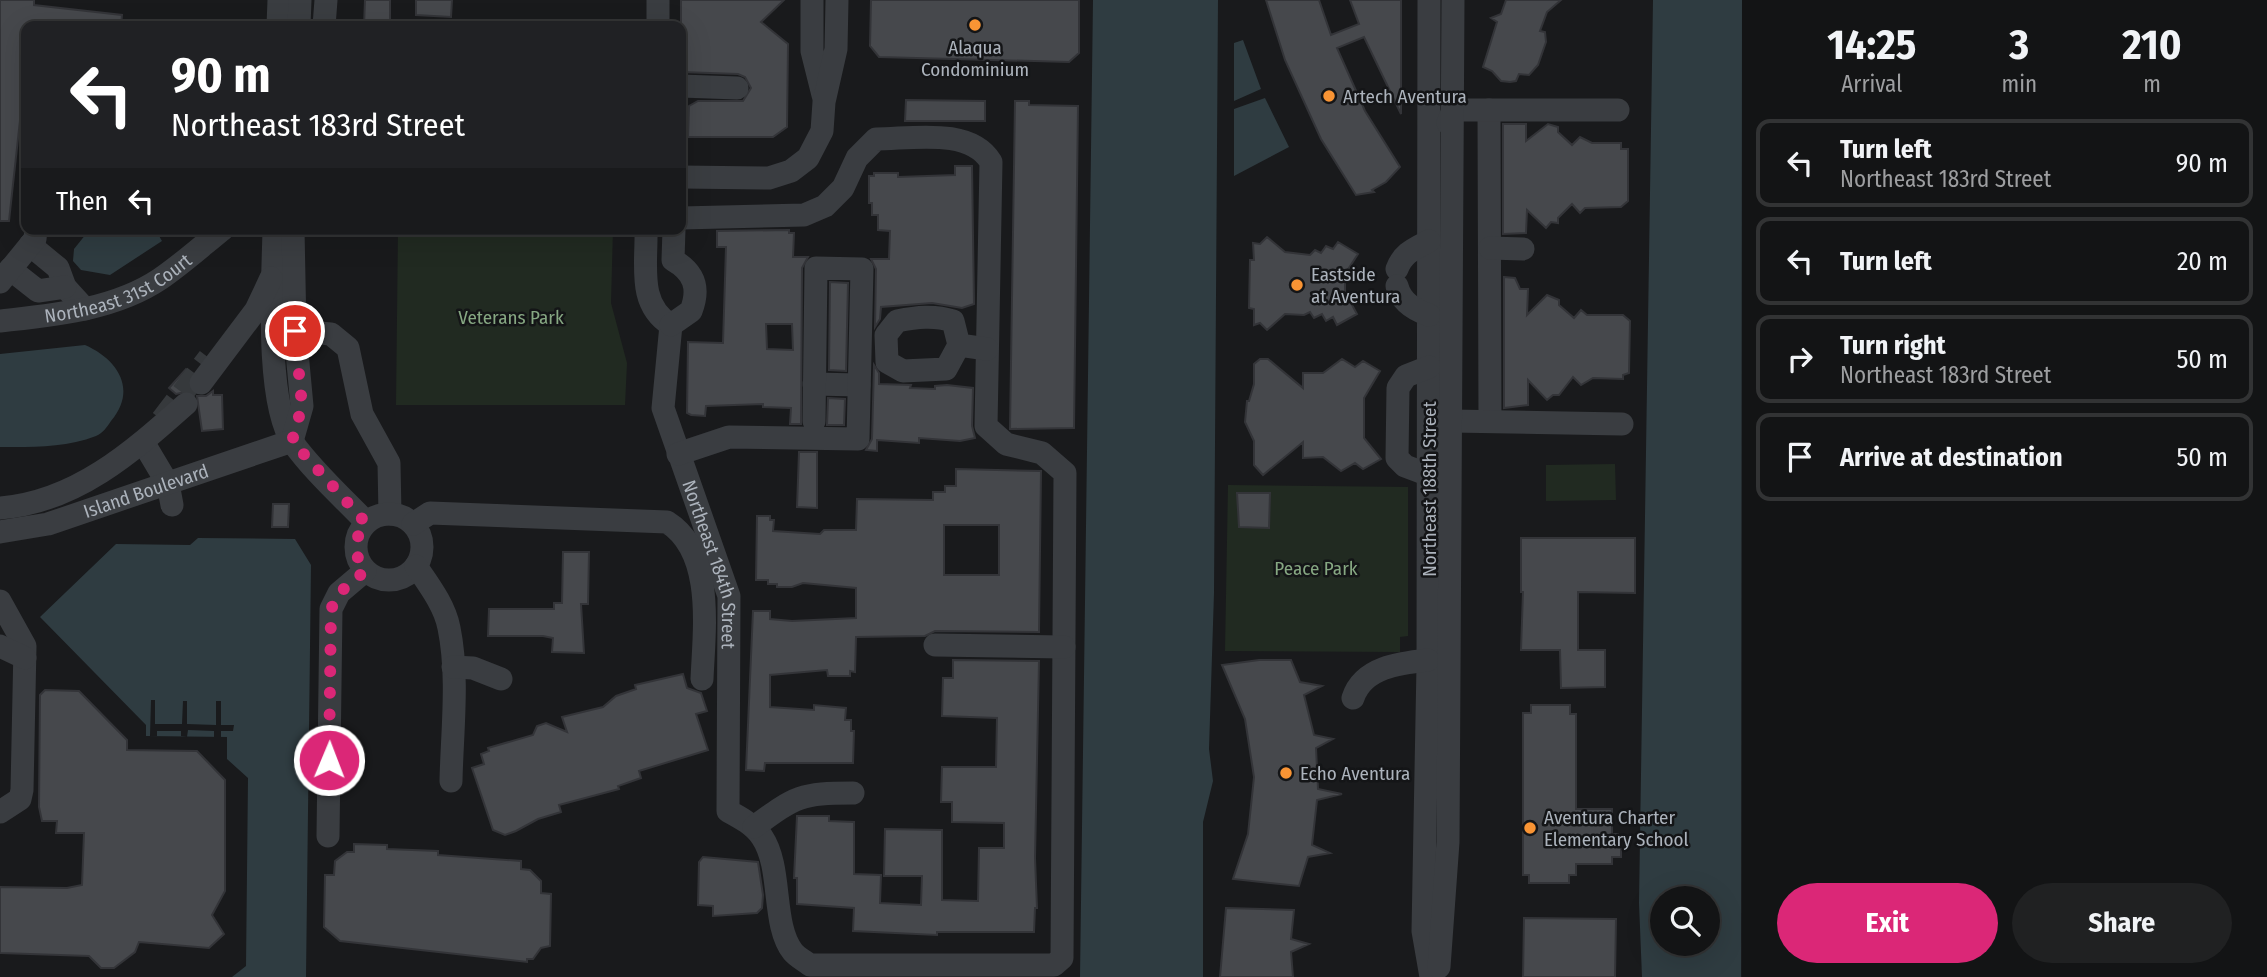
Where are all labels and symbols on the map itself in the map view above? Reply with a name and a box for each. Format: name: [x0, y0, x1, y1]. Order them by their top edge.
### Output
marker: Alaqua Condominium: [967, 17, 983, 33]
place label: Alaqua Condominium: [921, 36, 1029, 81]
place label: Artech Aventura: [1343, 85, 1467, 108]
marker: Artech Aventura: [1321, 88, 1337, 104]
street label: Northeast 31st Court: [43, 248, 197, 327]
place label: Eastside at Aventura: [1311, 263, 1400, 308]
marker: Eastside at Aventura: [1289, 277, 1305, 293]
pin: [265, 301, 325, 361]
park label: Veterans Park: [458, 306, 564, 329]
street label: Northeast 188th Street: [1418, 401, 1441, 577]
street label: Island Boulevard: [80, 459, 211, 523]
street label: Northeast 184th Street: [678, 477, 740, 650]
park label: Peace Park: [1274, 557, 1358, 580]
position arrow: [292, 723, 366, 797]
place label: Echo Aventura: [1300, 762, 1410, 785]
marker: Echo Aventura: [1278, 765, 1294, 781]
place label: Aventura Charter Elementary School: [1544, 806, 1689, 851]
marker: Aventura Charter Elementary School: [1522, 820, 1538, 836]

